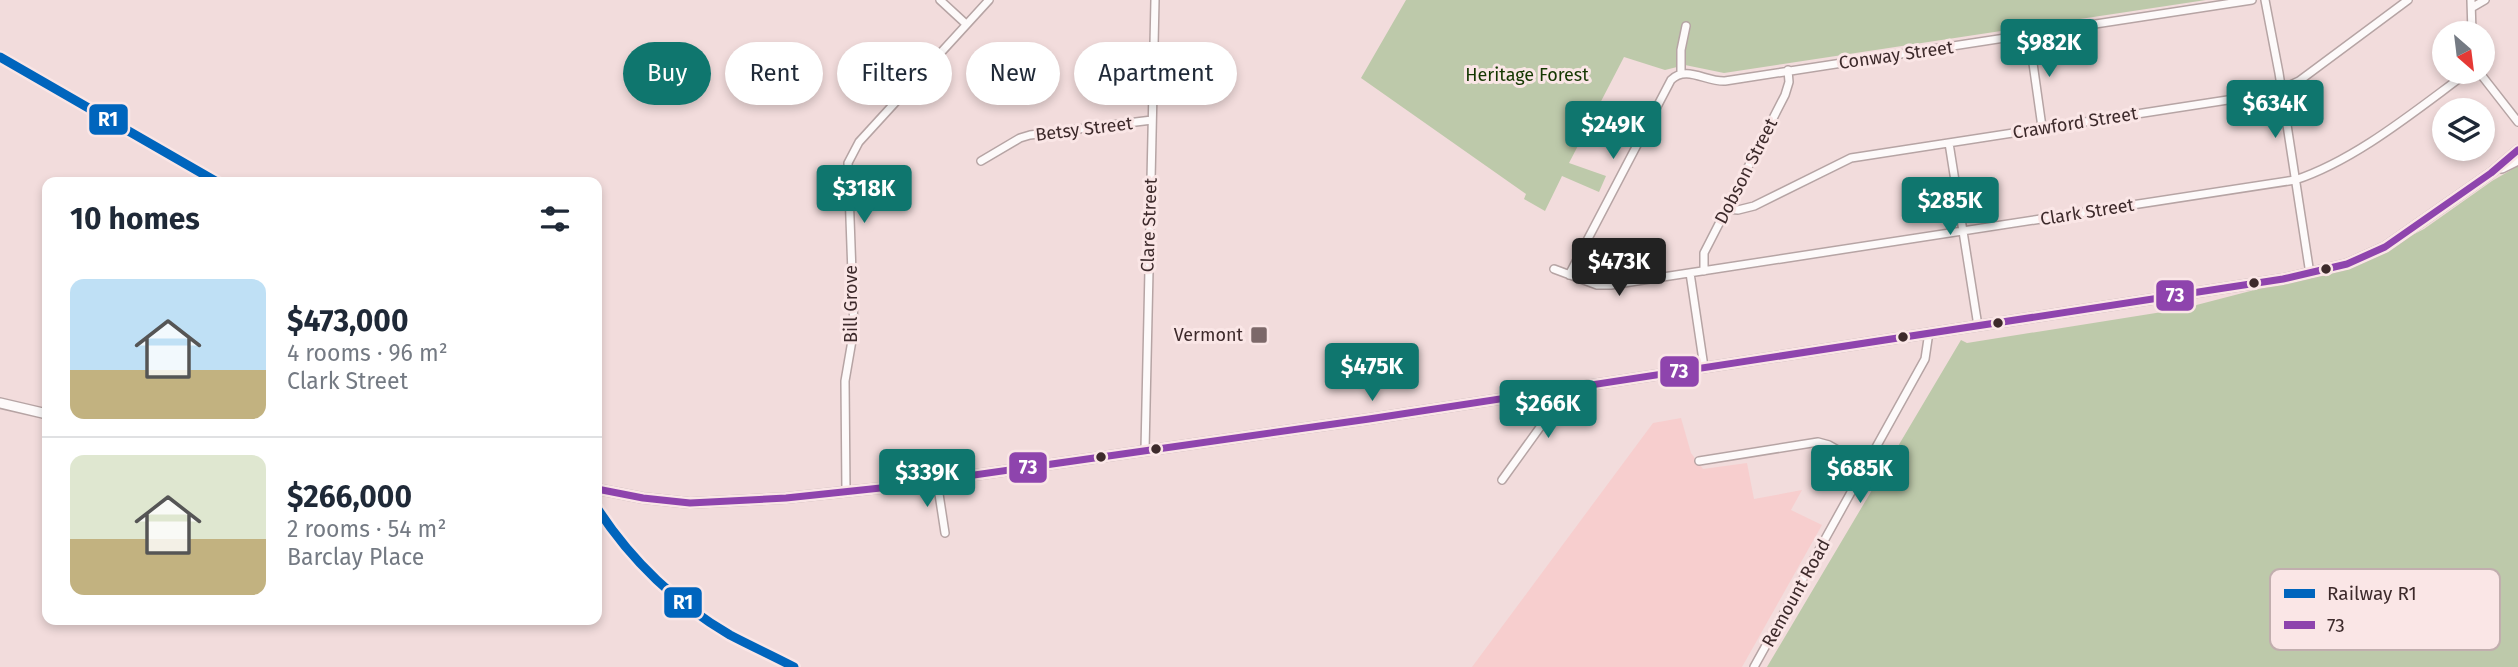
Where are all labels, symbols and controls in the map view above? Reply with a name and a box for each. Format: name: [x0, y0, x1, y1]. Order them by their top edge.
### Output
pin: $982K: [2000, 20, 2098, 79]
north arrow: [2432, 21, 2496, 84]
map controls: [2432, 21, 2495, 161]
text: $982K: [2017, 28, 2081, 56]
street label: Conway Street: [1837, 36, 1955, 74]
chip: Buy: [623, 42, 711, 105]
chip: Rent: [725, 42, 823, 105]
chip: Filters: [837, 42, 952, 105]
chip: New: [966, 42, 1060, 105]
chip: Apartment: [1074, 42, 1237, 105]
park label: Heritage Forest: [1465, 64, 1589, 86]
pin: $634K: [2226, 80, 2324, 140]
text: $634K: [2243, 89, 2307, 117]
button: layers: [2432, 98, 2495, 161]
pin: $249K: [1564, 102, 1662, 161]
street label: Crawford Street: [2011, 102, 2139, 144]
line badge: R1: [88, 103, 129, 136]
text: R1: [98, 108, 118, 131]
text: $249K: [1581, 110, 1645, 138]
street label: Betsy Street: [1034, 112, 1134, 146]
street label: Dobson Street: [1710, 114, 1782, 228]
pin: $318K: [815, 166, 913, 225]
text: $318K: [833, 174, 895, 202]
street label: Clare Street: [1136, 177, 1162, 273]
pin: $285K: [1901, 177, 1999, 237]
text: $285K: [1918, 186, 1982, 214]
street label: Clark Street: [2039, 194, 2136, 230]
icon: filters: [536, 200, 574, 238]
text: 10 homes: [70, 201, 200, 237]
pin: $473K: [1570, 238, 1668, 298]
text: $473K: [1588, 247, 1650, 275]
unlabelled marker: [2319, 262, 2333, 276]
street label: Bill Grove: [840, 265, 862, 343]
unlabelled marker: [2247, 276, 2261, 290]
line badge: 73: [2155, 279, 2195, 312]
text: 73: [2166, 284, 2184, 307]
text: $473,000: [287, 303, 408, 339]
icon: home: [126, 307, 210, 391]
unlabelled marker: [1991, 316, 2005, 330]
place label: Vermont: [1174, 324, 1243, 346]
marker: Vermont: [1249, 325, 1269, 345]
unlabelled marker: [1896, 330, 1910, 344]
text: 4 rooms · 96 m²: [287, 339, 448, 367]
pin: $475K: [1323, 344, 1421, 403]
text: $475K: [1341, 352, 1403, 380]
line badge: 73: [1659, 355, 1700, 388]
text: 73: [1670, 360, 1688, 383]
text: Clark Street: [287, 367, 408, 395]
pin: $266K: [1499, 380, 1597, 440]
text: $266K: [1516, 389, 1580, 417]
unlabelled marker: [1149, 442, 1163, 456]
pin: $685K: [1811, 446, 1909, 505]
pin: $339K: [878, 449, 976, 509]
unlabelled marker: [1094, 450, 1108, 464]
line badge: 73: [1008, 451, 1048, 484]
text: $685K: [1827, 454, 1893, 482]
text: 73: [1019, 456, 1037, 479]
text: $339K: [895, 458, 959, 486]
text: $266,000: [287, 479, 412, 515]
icon: home: [126, 483, 210, 567]
text: 2 rooms · 54 m²: [287, 515, 446, 543]
street label: Remount Road: [1757, 535, 1835, 651]
text: Barclay Place: [287, 543, 424, 571]
legend: [2270, 569, 2500, 650]
text: Railway R1: [2327, 582, 2417, 605]
line badge: R1: [663, 586, 703, 619]
text: R1: [673, 591, 693, 614]
text: 73: [2327, 614, 2345, 637]

